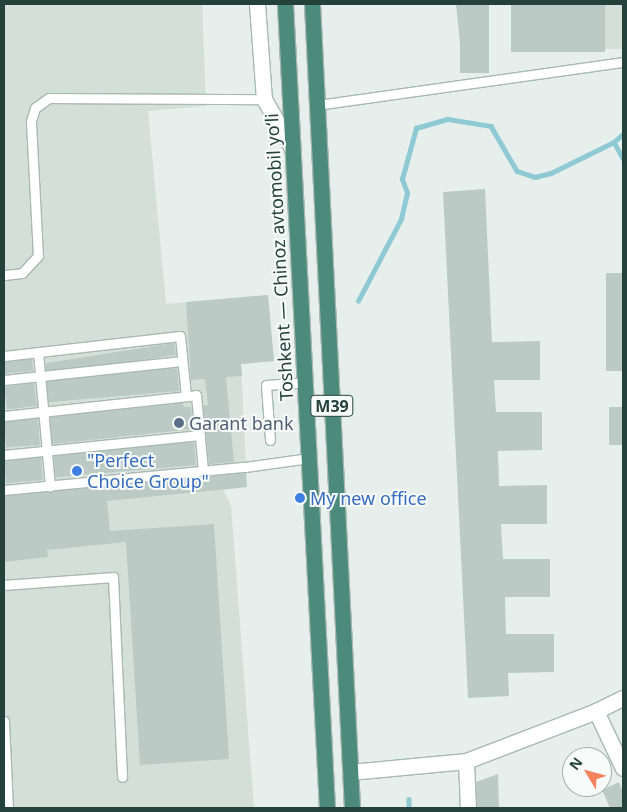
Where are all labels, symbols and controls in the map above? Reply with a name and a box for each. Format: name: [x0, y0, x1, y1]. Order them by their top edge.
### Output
street label: Toshkent — Chinoz avtomobil yoʻli: [261, 113, 297, 401]
road number: M39: [310, 392, 354, 420]
place label: Garant bank: [189, 412, 294, 434]
marker: Garant bank: [173, 417, 185, 429]
place label: "Perfect Choice Group": [87, 450, 209, 492]
marker: "Perfect Choice Group": [71, 465, 83, 477]
place label: My new office: [310, 487, 427, 509]
marker: My new office: [294, 492, 306, 504]
north arrow: [562, 747, 612, 797]
text: N: [564, 753, 586, 774]

